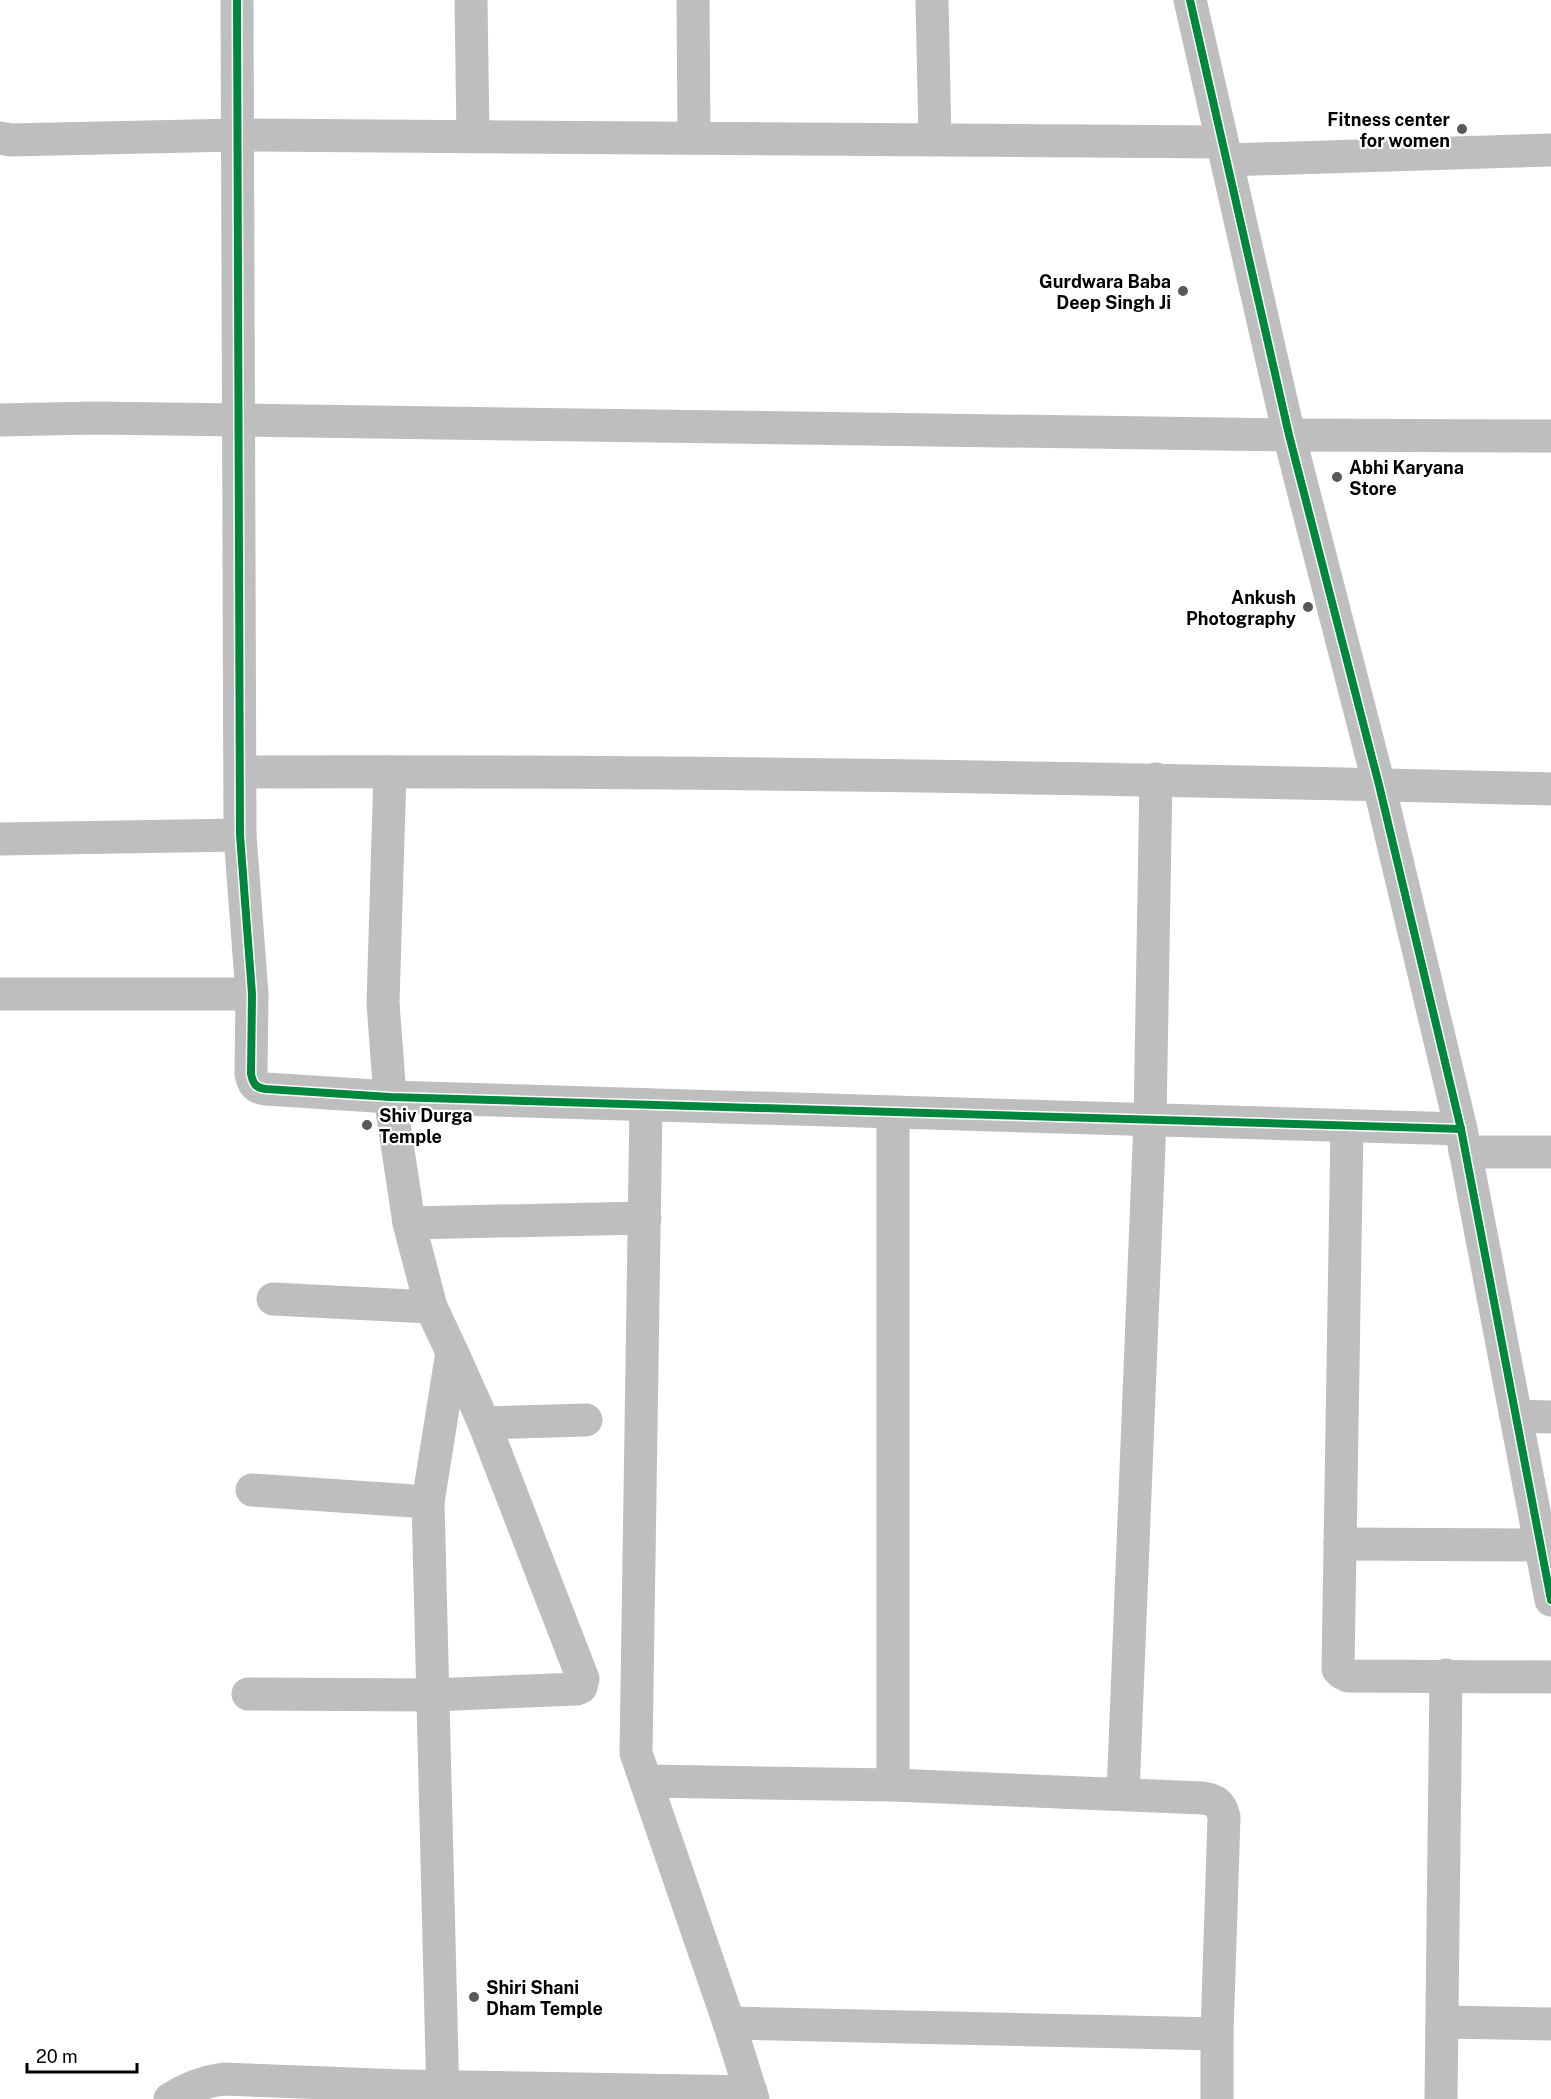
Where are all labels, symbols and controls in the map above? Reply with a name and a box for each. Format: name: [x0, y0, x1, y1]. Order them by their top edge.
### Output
place label: Fitness center for women: [1327, 109, 1451, 151]
marker: Fitness center for women: [1455, 122, 1469, 136]
place label: Gurdwara Baba Deep Singh Ji: [1039, 271, 1171, 313]
marker: Gurdwara Baba Deep Singh Ji: [1176, 284, 1190, 298]
place label: Abhi Karyana Store: [1349, 457, 1464, 499]
marker: Abhi Karyana Store: [1330, 470, 1344, 484]
place label: Ankush Photography: [1186, 587, 1296, 629]
marker: Ankush Photography: [1301, 600, 1315, 614]
place label: Shiv Durga Temple: [379, 1105, 472, 1147]
marker: Shiv Durga Temple: [360, 1118, 374, 1132]
place label: Shiri Shani Dham Temple: [486, 1977, 603, 2019]
marker: Shiri Shani Dham Temple: [467, 1990, 481, 2004]
scale bar: [27, 2036, 136, 2074]
text: 20 m: [36, 2046, 78, 2067]

